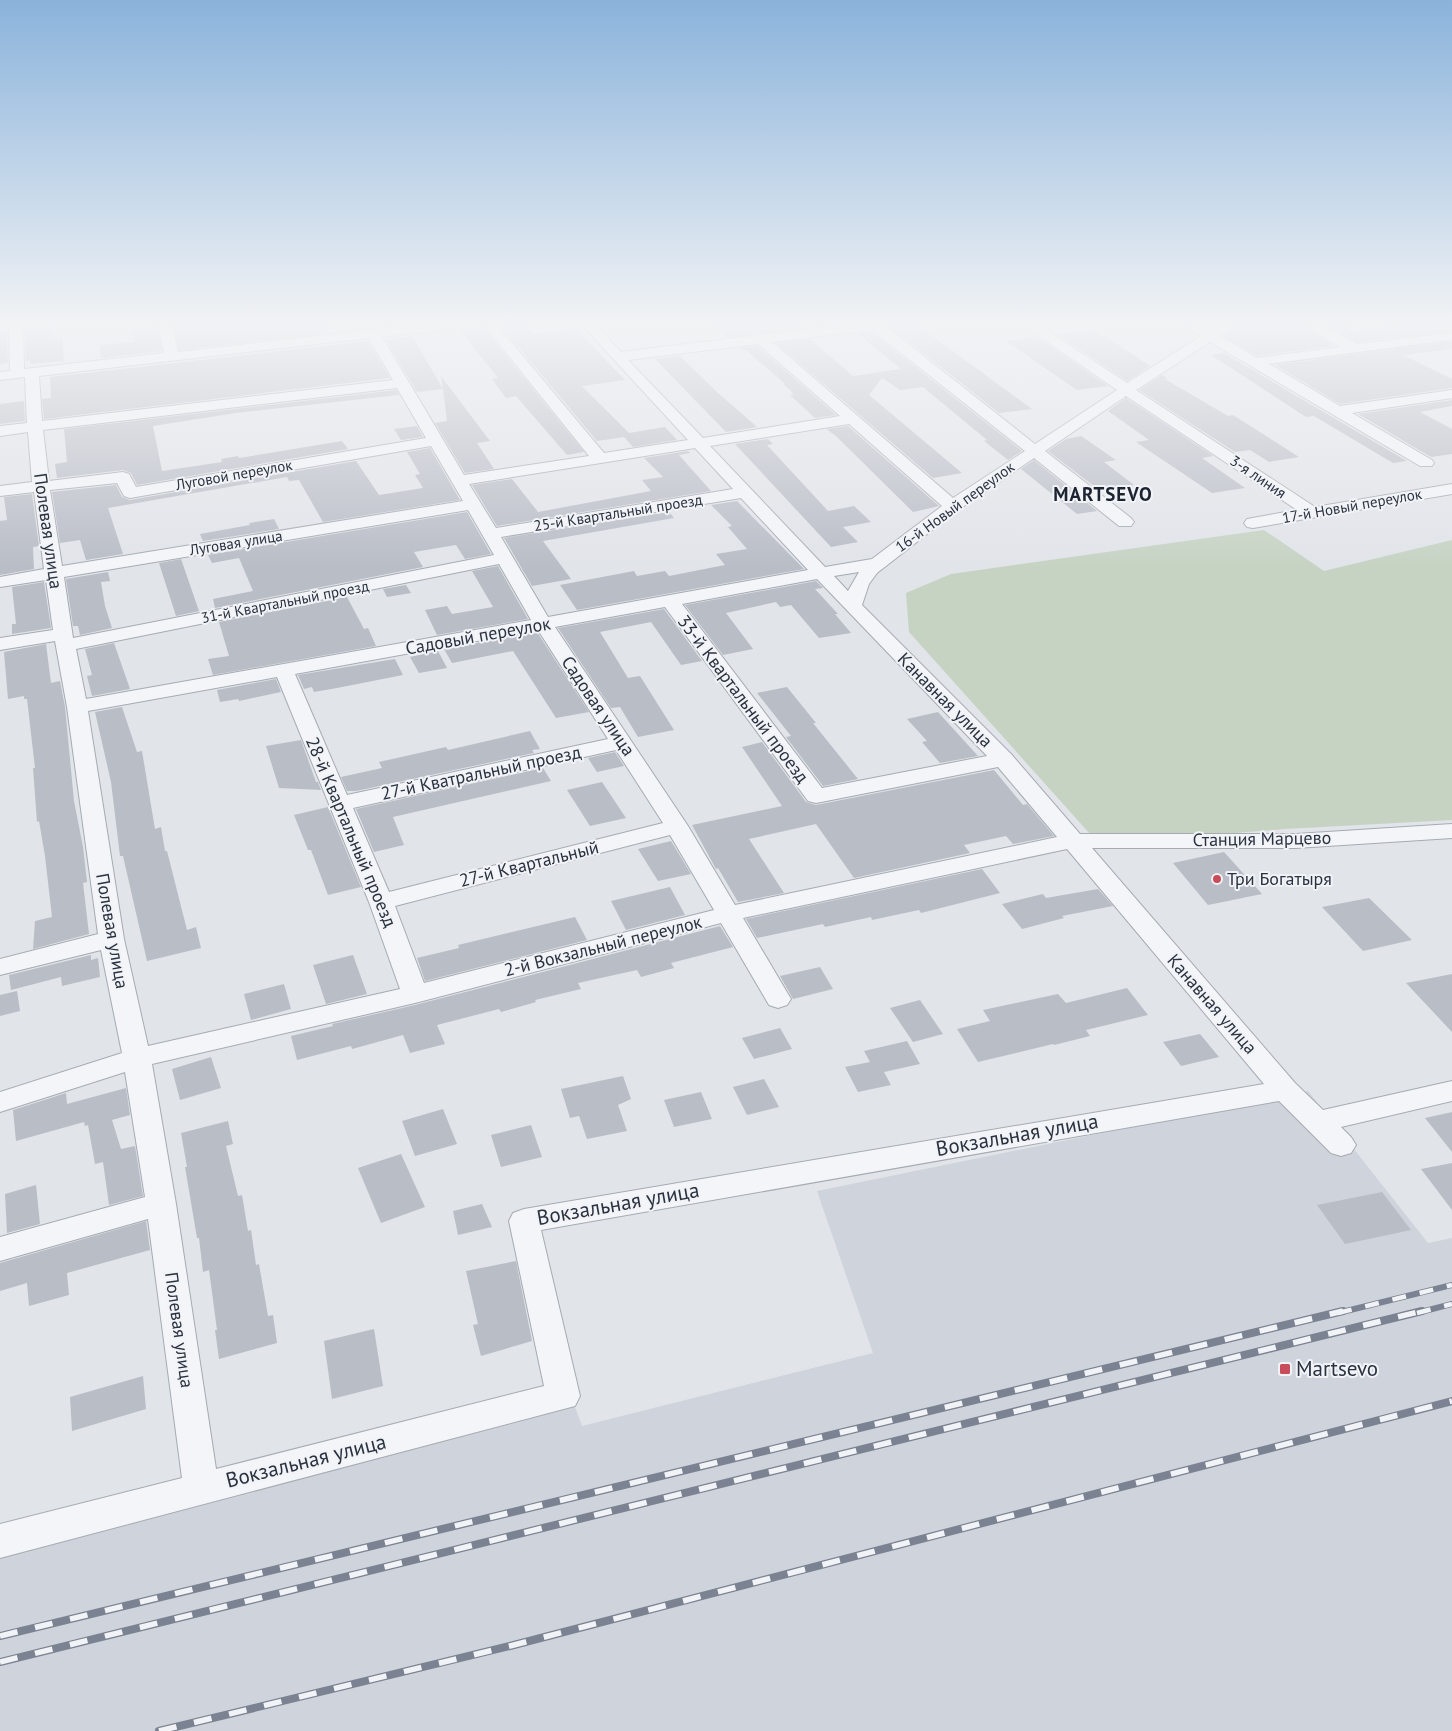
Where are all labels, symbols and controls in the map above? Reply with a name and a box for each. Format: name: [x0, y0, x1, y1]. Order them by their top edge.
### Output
street label: 3-я линия: [1226, 451, 1290, 502]
street label: Луговой переулок: [173, 455, 295, 494]
street label: 16-й Новый переулок: [892, 457, 1019, 556]
street label: Полевая улица: [29, 472, 68, 590]
district label: MARTSEVO: [1053, 482, 1153, 506]
street label: 17-й Новый переулок: [1281, 484, 1424, 527]
street label: 25-й Квартальный проезд: [532, 490, 704, 535]
street label: Луговая улица: [187, 526, 284, 559]
street label: 31-й Квартальный проезд: [199, 576, 370, 627]
street label: 33-й Квартальный проезд: [673, 610, 814, 788]
street label: Садовый переулок: [404, 611, 553, 660]
street label: Канавная улица: [893, 647, 998, 752]
street label: Садовая улица: [557, 651, 640, 760]
street label: 28-й Квартальный проезд: [301, 733, 402, 931]
street label: 27-й Кватральный проезд: [379, 740, 583, 805]
street label: Станция Марцево: [1193, 826, 1331, 851]
street label: 27-й Квартальный: [457, 835, 601, 892]
place label: Три Богатыря: [1227, 867, 1332, 890]
street label: Полевая улица: [91, 871, 134, 990]
marker: Три Богатыря: [1211, 873, 1223, 885]
street label: 2-й Вокзальный переулок: [502, 910, 705, 981]
street label: Канавная улица: [1163, 949, 1262, 1059]
street label: Вокзальная улица: [934, 1107, 1100, 1162]
street label: Вокзальная улица: [535, 1176, 701, 1231]
street label: Полевая улица: [160, 1271, 199, 1389]
place label: Martsevo: [1296, 1355, 1378, 1382]
marker: Martsevo: [1278, 1362, 1292, 1376]
street label: Вокзальная улица: [223, 1428, 389, 1493]

